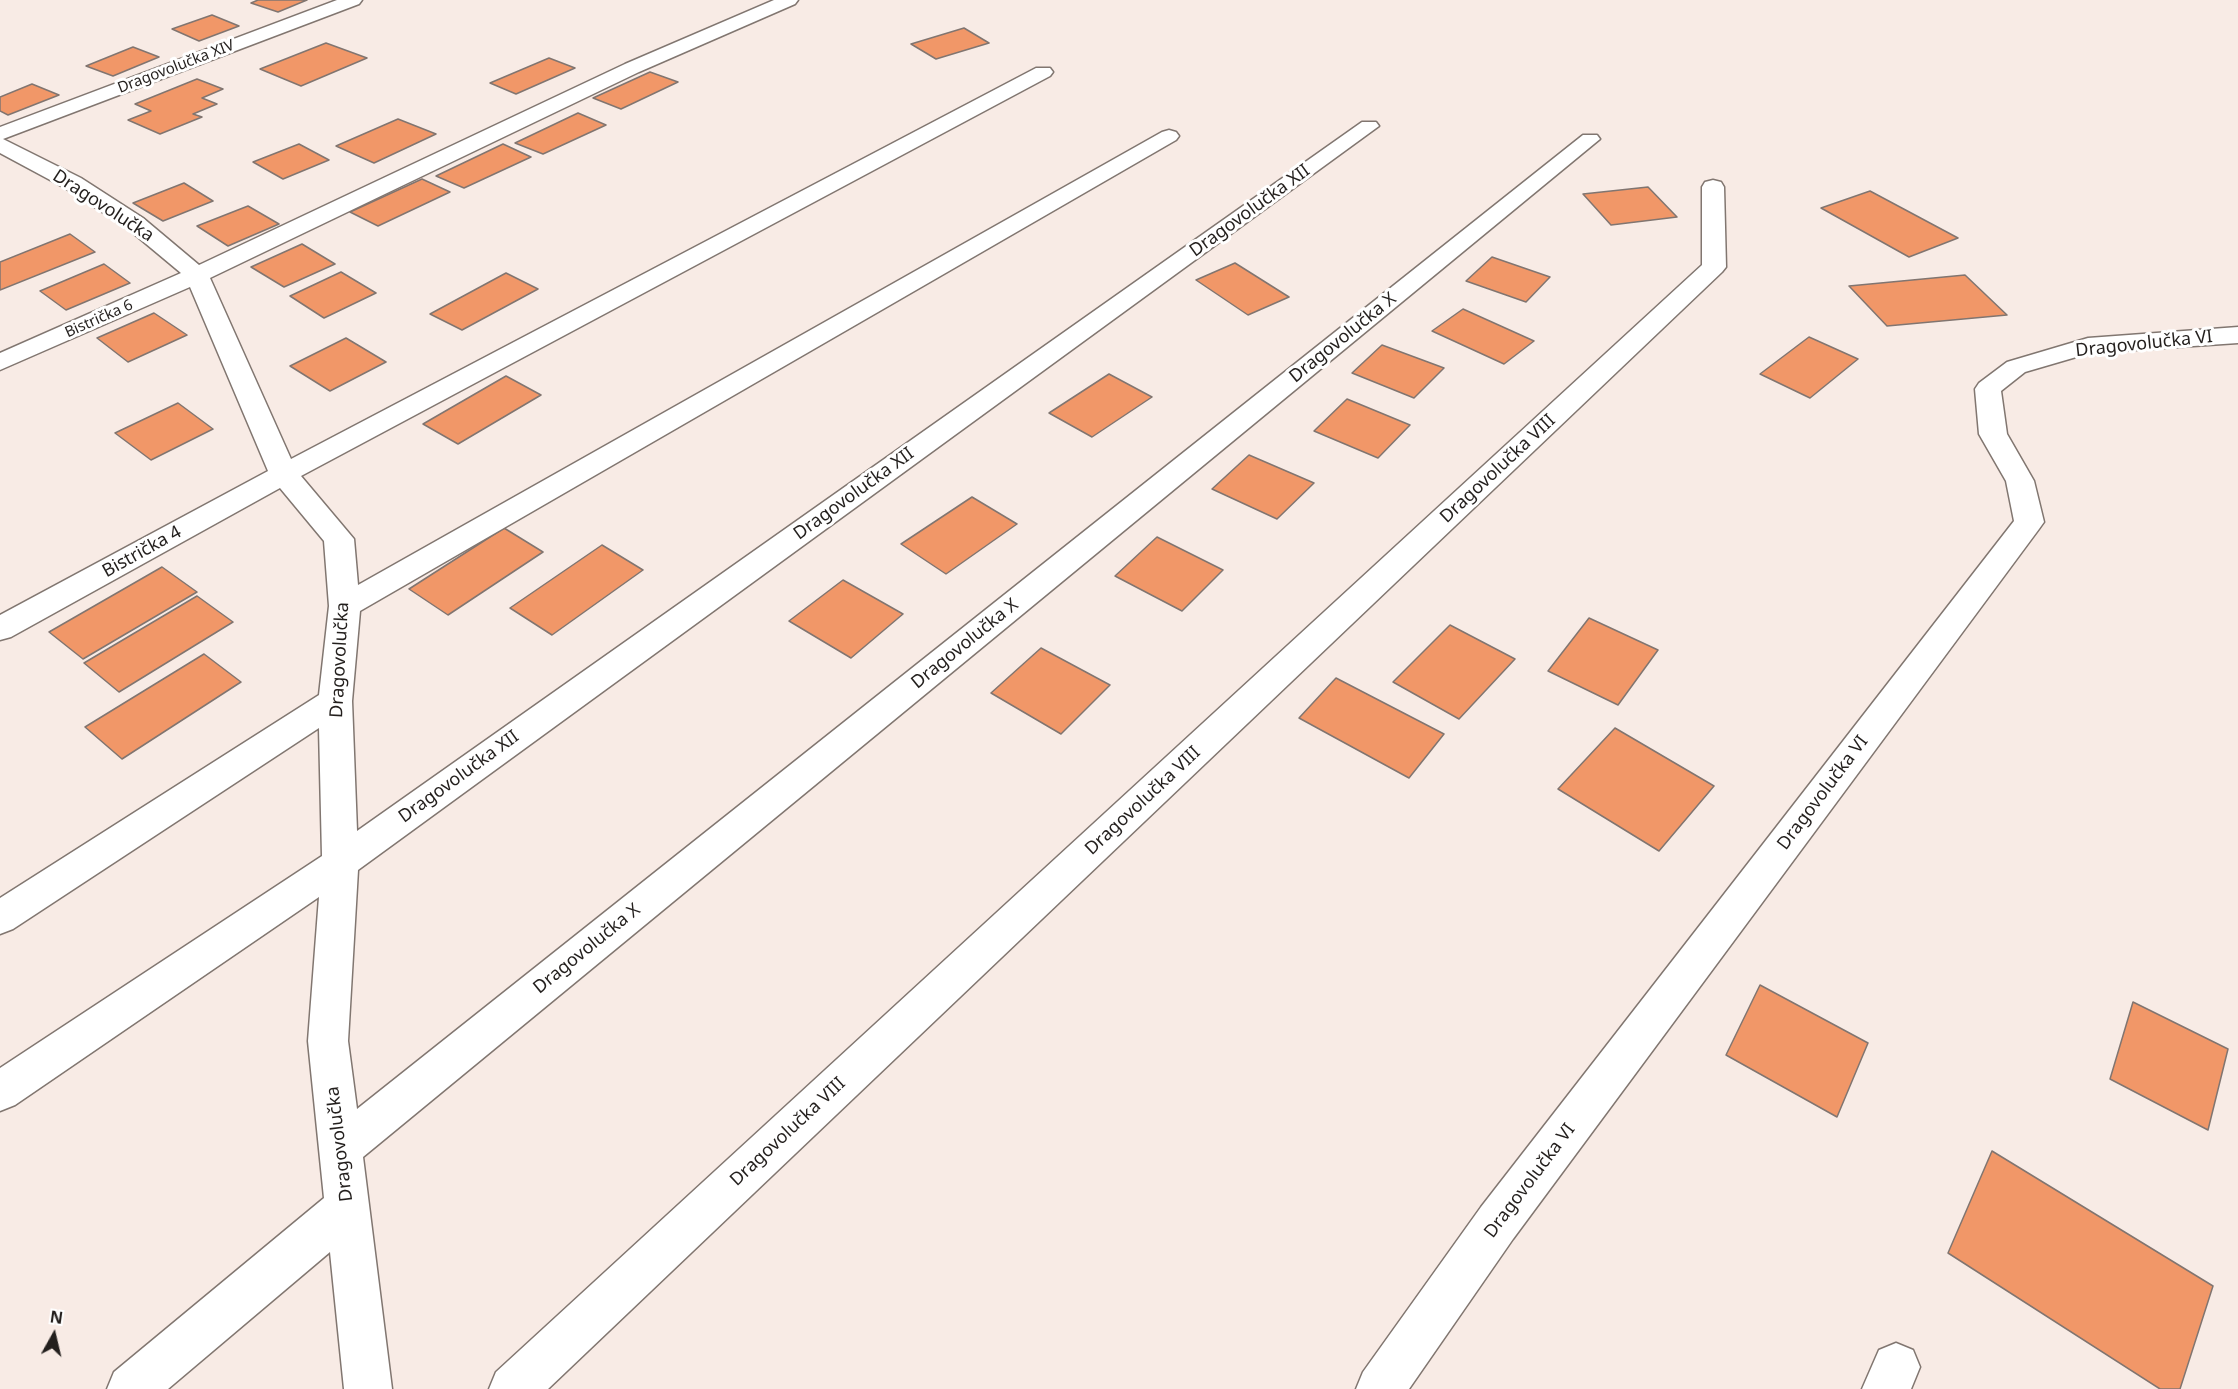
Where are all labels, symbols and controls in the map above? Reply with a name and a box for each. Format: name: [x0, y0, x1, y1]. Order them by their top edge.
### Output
street label: Dragovolučka XIV: [115, 36, 237, 98]
street label: Dragovolučka XII: [1186, 160, 1314, 262]
street label: Dragovolučka: [48, 165, 158, 247]
street label: Dragovolučka X: [1285, 288, 1401, 388]
street label: Bistrička 6: [62, 296, 136, 342]
street label: Dragovolučka VI: [2074, 326, 2214, 362]
street label: Dragovolučka VIII: [1436, 410, 1560, 528]
street label: Dragovolučka XII: [790, 443, 918, 545]
street label: Bistrička 4: [99, 521, 185, 583]
street label: Dragovolučka X: [907, 594, 1023, 694]
street label: Dragovolučka: [326, 601, 354, 719]
street label: Dragovolučka XII: [395, 726, 523, 828]
street label: Dragovolučka VI: [1773, 732, 1873, 854]
street label: Dragovolučka VIII: [1081, 742, 1205, 860]
street label: Dragovolučka X: [529, 899, 645, 999]
street label: Dragovolučka VIII: [726, 1073, 850, 1191]
street label: Dragovolučka: [322, 1085, 358, 1203]
street label: Dragovolučka VI: [1480, 1120, 1580, 1242]
north arrow: [24, 1305, 84, 1365]
text: N: [49, 1305, 64, 1329]

